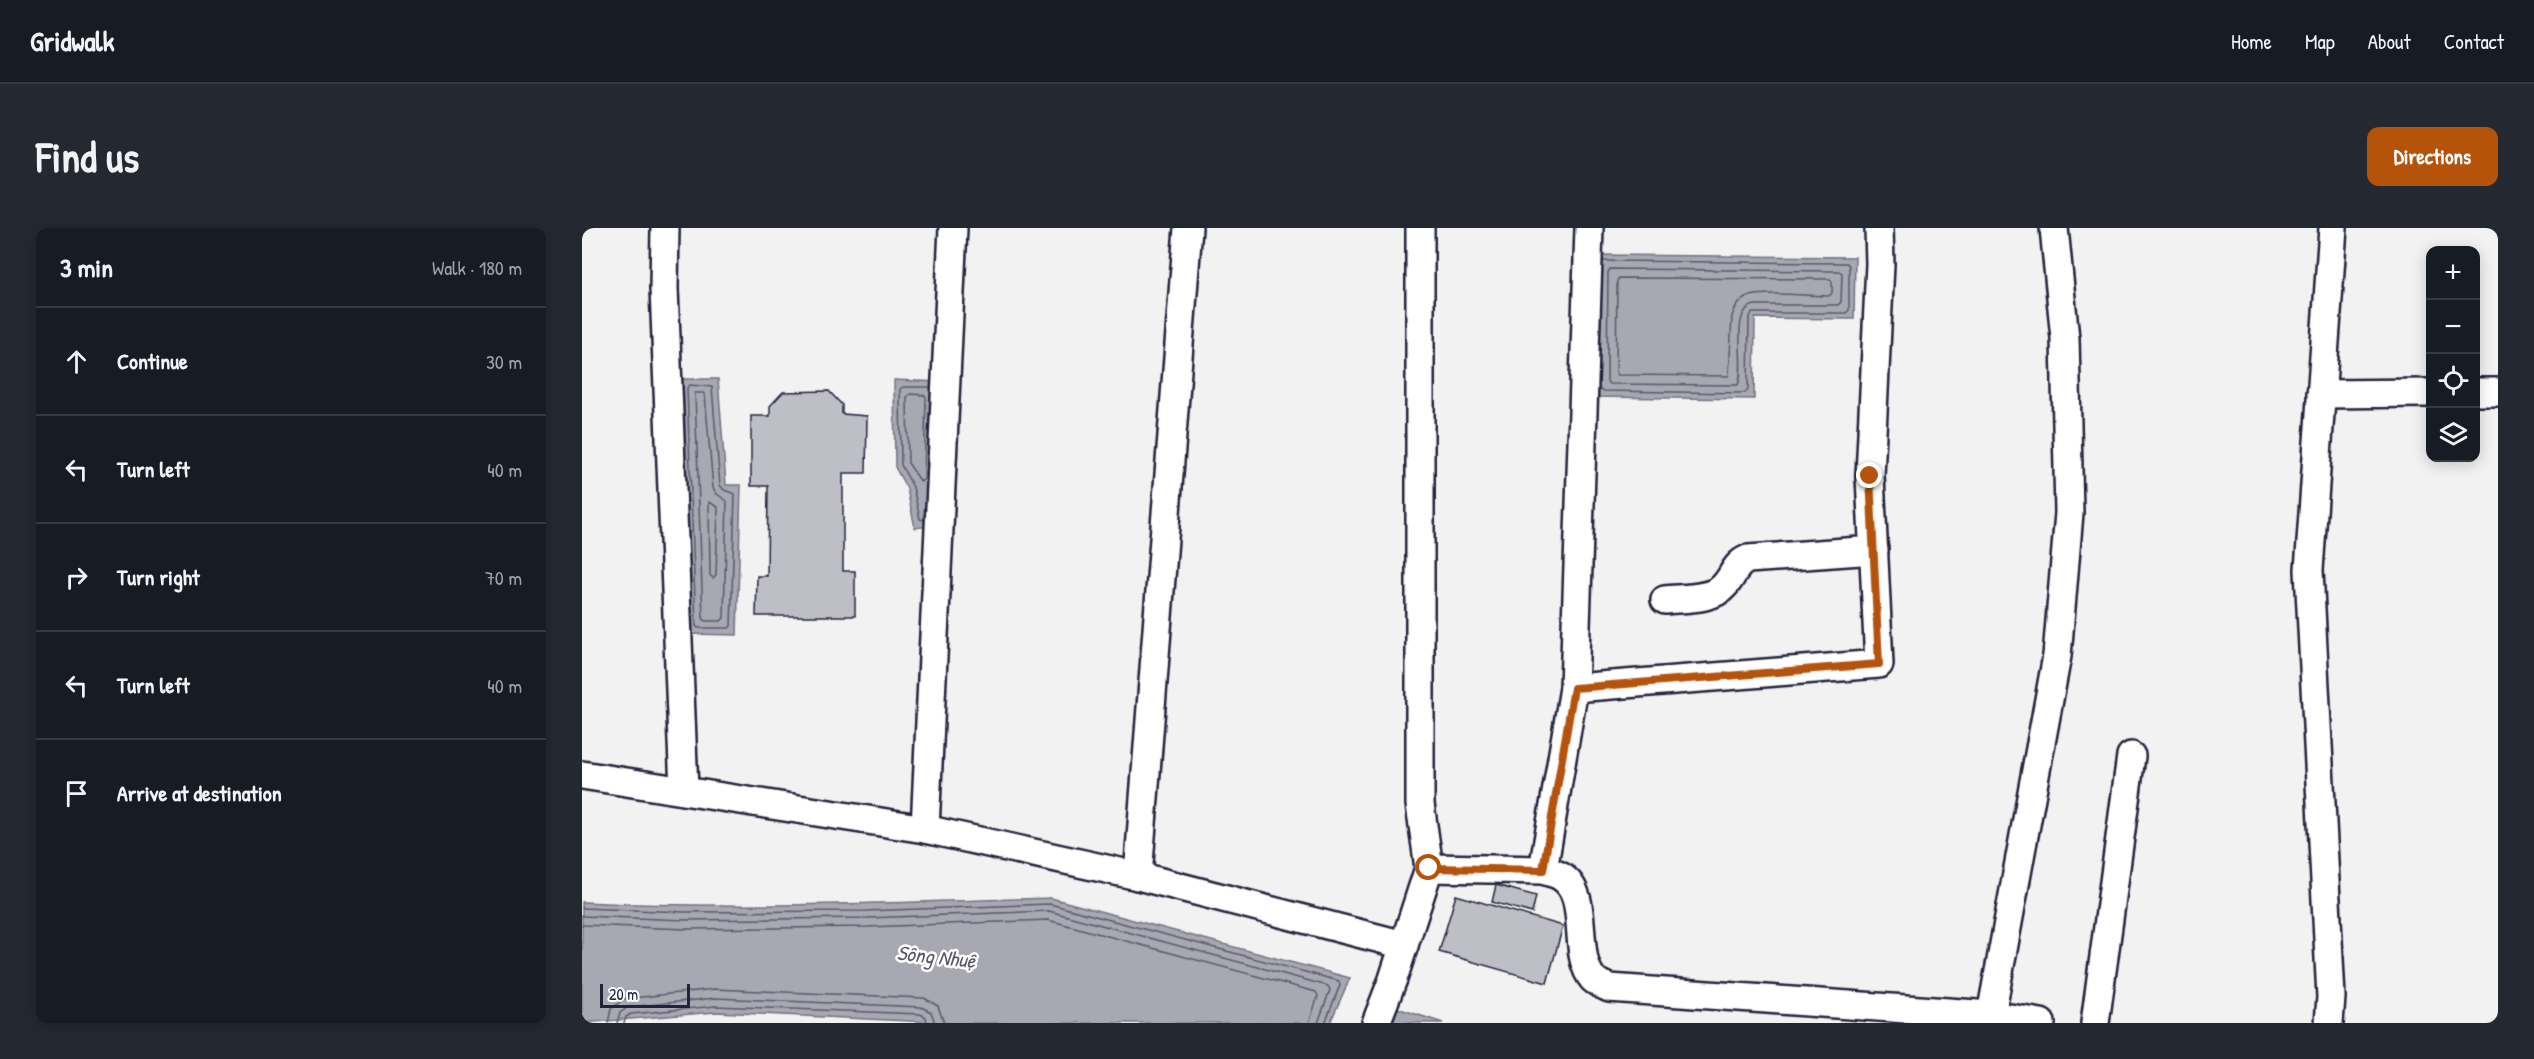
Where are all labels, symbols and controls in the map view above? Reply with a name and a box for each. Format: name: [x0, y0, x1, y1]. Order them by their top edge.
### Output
text: Gridwalk: [30, 22, 114, 60]
text: Home: [2231, 27, 2272, 56]
text: Map: [2305, 27, 2335, 56]
text: About: [2368, 27, 2411, 56]
text: Contact: [2444, 27, 2504, 56]
button: Directions: [2367, 127, 2498, 186]
text: Find us: [36, 128, 139, 185]
map controls: [2426, 246, 2480, 462]
button: +: [2426, 246, 2480, 300]
text: 3 min: [60, 250, 113, 285]
text: Walk · 180 m: [432, 254, 522, 281]
button: −: [2426, 300, 2480, 354]
icon: ahead: [60, 345, 93, 378]
text: Continue: [117, 346, 188, 376]
text: 30 m: [486, 348, 522, 375]
button: locate: [2426, 354, 2480, 408]
button: layers: [2426, 408, 2480, 462]
icon: left: [60, 453, 93, 486]
text: Turn left: [117, 454, 190, 484]
text: 40 m: [487, 456, 522, 483]
route end: [1856, 462, 1882, 488]
icon: right: [60, 561, 93, 594]
text: Turn right: [117, 562, 200, 592]
text: 70 m: [485, 564, 522, 591]
icon: left: [60, 669, 93, 702]
text: Turn left: [117, 670, 190, 700]
text: 40 m: [487, 672, 522, 699]
icon: arrive: [60, 777, 93, 810]
text: Arrive at destination: [117, 778, 282, 808]
route start: [1415, 854, 1441, 880]
water label: Sông Nhuệ: [895, 938, 978, 975]
scale bar: [600, 981, 690, 1008]
text: 20 m: [609, 983, 638, 1005]

